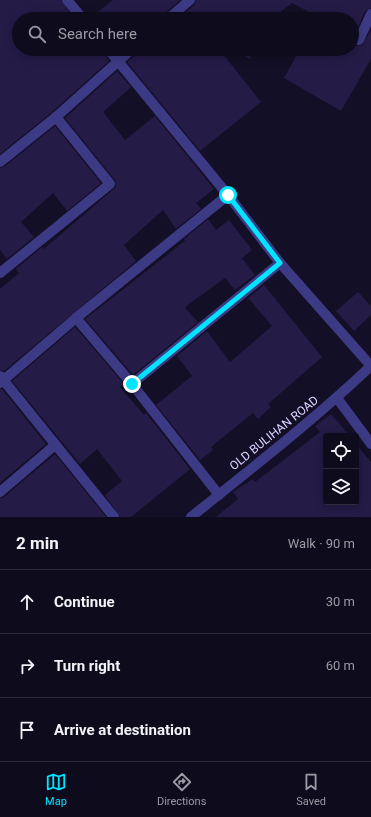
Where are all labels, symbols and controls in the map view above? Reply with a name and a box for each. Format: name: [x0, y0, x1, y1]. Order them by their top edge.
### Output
search box: [12, 12, 359, 56]
icon: search: [26, 23, 48, 45]
text: Search here: [58, 25, 137, 43]
route start: [219, 186, 237, 204]
route end: [123, 375, 141, 393]
street label: OLD BULIHAN ROAD: [227, 393, 321, 473]
map controls: [323, 433, 359, 505]
button: locate: [323, 433, 359, 469]
button: layers: [323, 469, 359, 505]
text: 2 min: [16, 533, 59, 553]
text: Walk · 90 m: [288, 536, 355, 551]
icon: ahead: [16, 591, 38, 613]
text: Continue: [54, 593, 115, 611]
text: 30 m: [326, 594, 355, 609]
icon: right: [16, 655, 38, 677]
text: Turn right: [54, 657, 120, 675]
text: 60 m: [326, 658, 355, 673]
icon: arrive: [16, 719, 38, 741]
text: Arrive at destination: [54, 721, 191, 739]
tab: Map: [45, 771, 67, 808]
tab: Directions: [157, 771, 206, 808]
tab: Saved: [296, 771, 326, 808]

